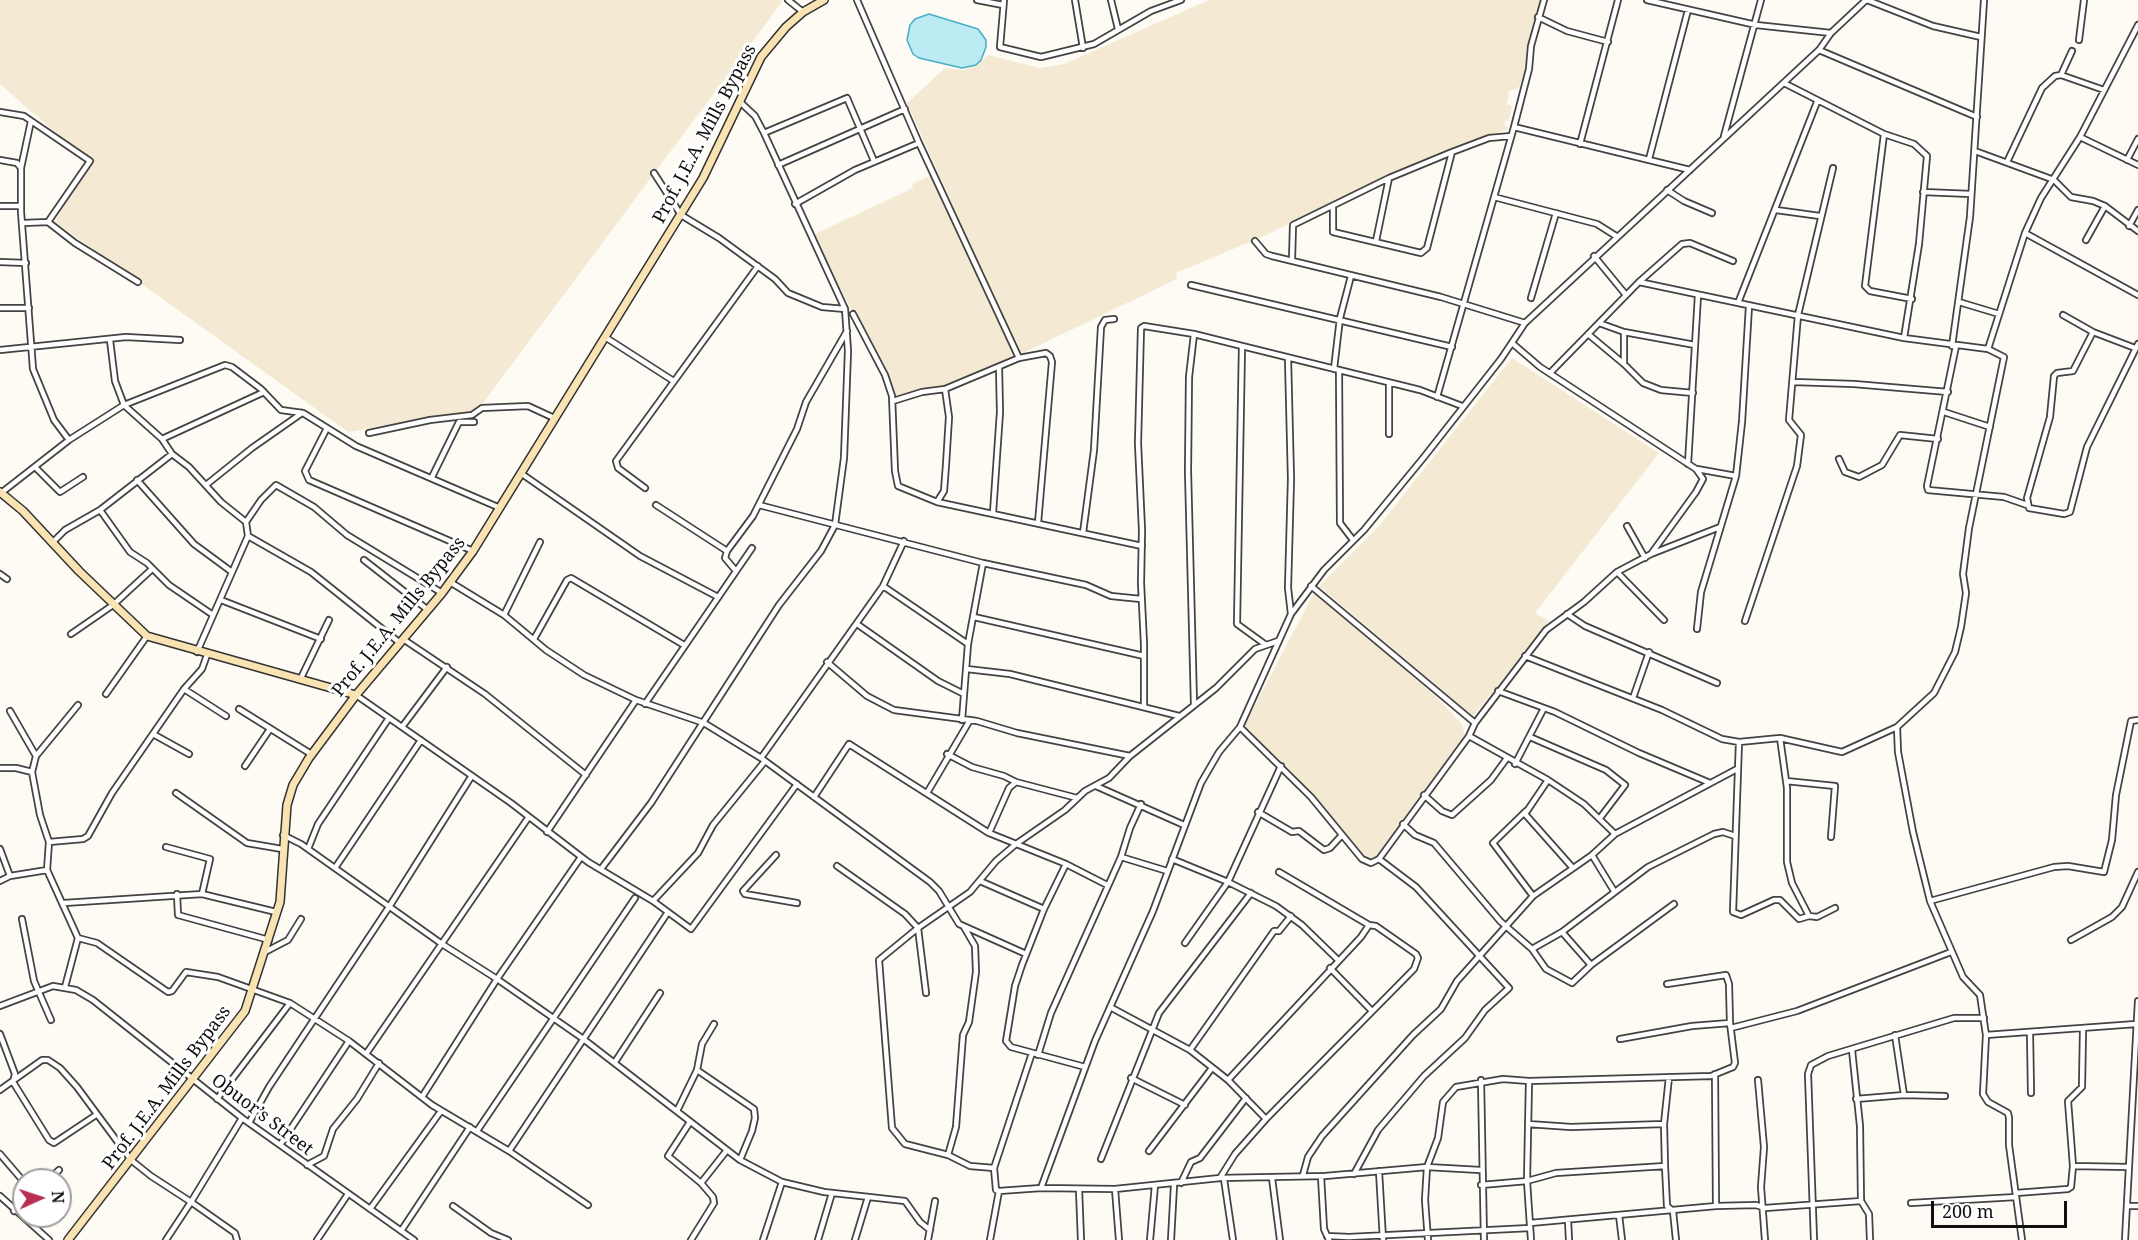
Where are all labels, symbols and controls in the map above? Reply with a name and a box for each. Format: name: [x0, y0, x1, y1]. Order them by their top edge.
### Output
street label: Prof. J.E.A. Mills Bypass: [649, 41, 761, 227]
street label: Prof. J.E.A. Mills Bypass: [328, 533, 470, 701]
street label: Prof. J.E.A. Mills Bypass: [98, 1002, 236, 1174]
street label: Obuor’s Street: [207, 1070, 317, 1160]
north arrow: [12, 1168, 72, 1228]
scale bar: [1934, 1189, 2070, 1227]
text: N: [47, 1190, 69, 1204]
text: 200 m: [1942, 1199, 1994, 1223]

